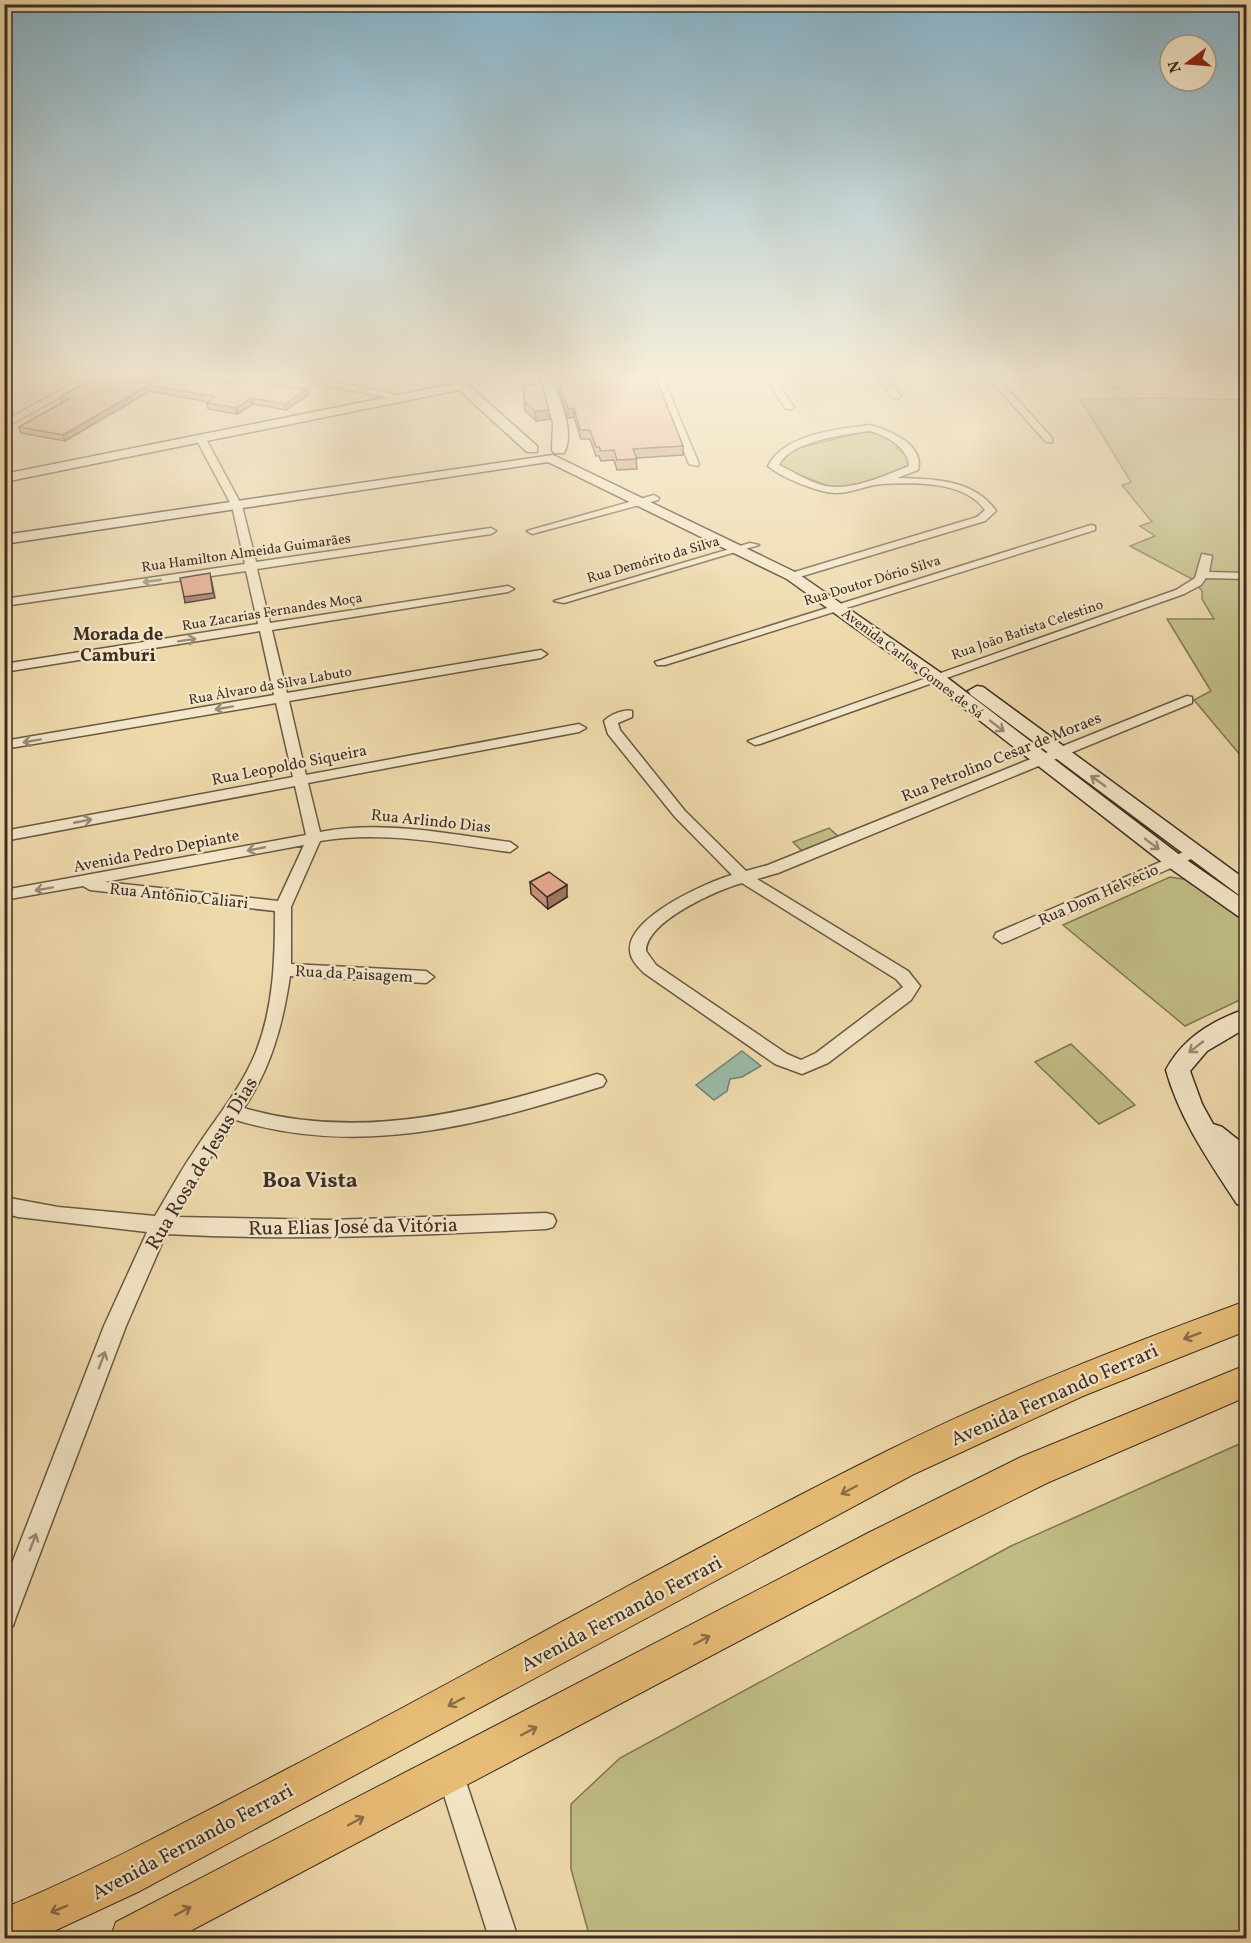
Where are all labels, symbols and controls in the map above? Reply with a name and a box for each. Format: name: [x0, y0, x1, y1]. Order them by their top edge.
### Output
north arrow: [1158, 33, 1218, 93]
text: N: [1163, 58, 1188, 75]
street label: Rua Hamilton Almeida Guimarães: [140, 529, 352, 578]
street label: Rua Demórito da Silva: [585, 532, 722, 588]
street label: Rua Doutor Dório Silva: [802, 552, 943, 611]
one-way arrow: [142, 575, 162, 586]
street label: Rua Zacarias Fernandes Moça: [181, 589, 364, 636]
street label: Rua João Batista Celestino: [949, 595, 1106, 665]
street label: Avenida Carlos Gomes de Sá: [837, 605, 987, 724]
district label: Morada de Camburi: [73, 623, 163, 669]
one-way arrow: [177, 634, 196, 645]
street label: Rua Álvaro da Silva Labuto: [187, 663, 353, 710]
one-way arrow: [215, 703, 235, 714]
street label: Rua Petrolino Cesar de Moraes: [898, 708, 1105, 808]
one-way arrow: [989, 720, 1005, 733]
one-way arrow: [23, 736, 42, 747]
street label: Rua Leopoldo Siqueira: [210, 740, 369, 792]
one-way arrow: [1090, 774, 1106, 787]
street label: Rua Arlindo Dias: [370, 805, 492, 839]
one-way arrow: [72, 815, 92, 826]
street label: Avenida Pedro Depiante: [72, 825, 241, 879]
one-way arrow: [1144, 838, 1160, 851]
one-way arrow: [247, 844, 266, 855]
street label: Rua Dom Helvécio: [1035, 859, 1162, 932]
street label: Rua Antônio Caliari: [108, 879, 249, 915]
one-way arrow: [34, 883, 54, 894]
street label: Rua da Paisagem: [294, 961, 413, 989]
one-way arrow: [1188, 1040, 1204, 1053]
street label: Rua Rosa de Jesus Dias: [140, 1072, 266, 1256]
district label: Boa Vista: [262, 1166, 358, 1197]
street label: Rua Elias José da Vitória: [248, 1212, 458, 1244]
one-way arrow: [1183, 1331, 1201, 1342]
street label: Avenida Fernando Ferrari: [947, 1337, 1163, 1454]
one-way arrow: [98, 1351, 109, 1370]
one-way arrow: [841, 1484, 858, 1496]
one-way arrow: [28, 1533, 39, 1552]
street label: Avenida Fernando Ferrari: [516, 1550, 728, 1680]
one-way arrow: [693, 1634, 710, 1646]
one-way arrow: [447, 1697, 465, 1708]
one-way arrow: [520, 1725, 538, 1736]
street label: Avenida Fernando Ferrari: [87, 1778, 299, 1908]
one-way arrow: [347, 1814, 365, 1826]
one-way arrow: [50, 1904, 69, 1915]
one-way arrow: [174, 1905, 192, 1916]

